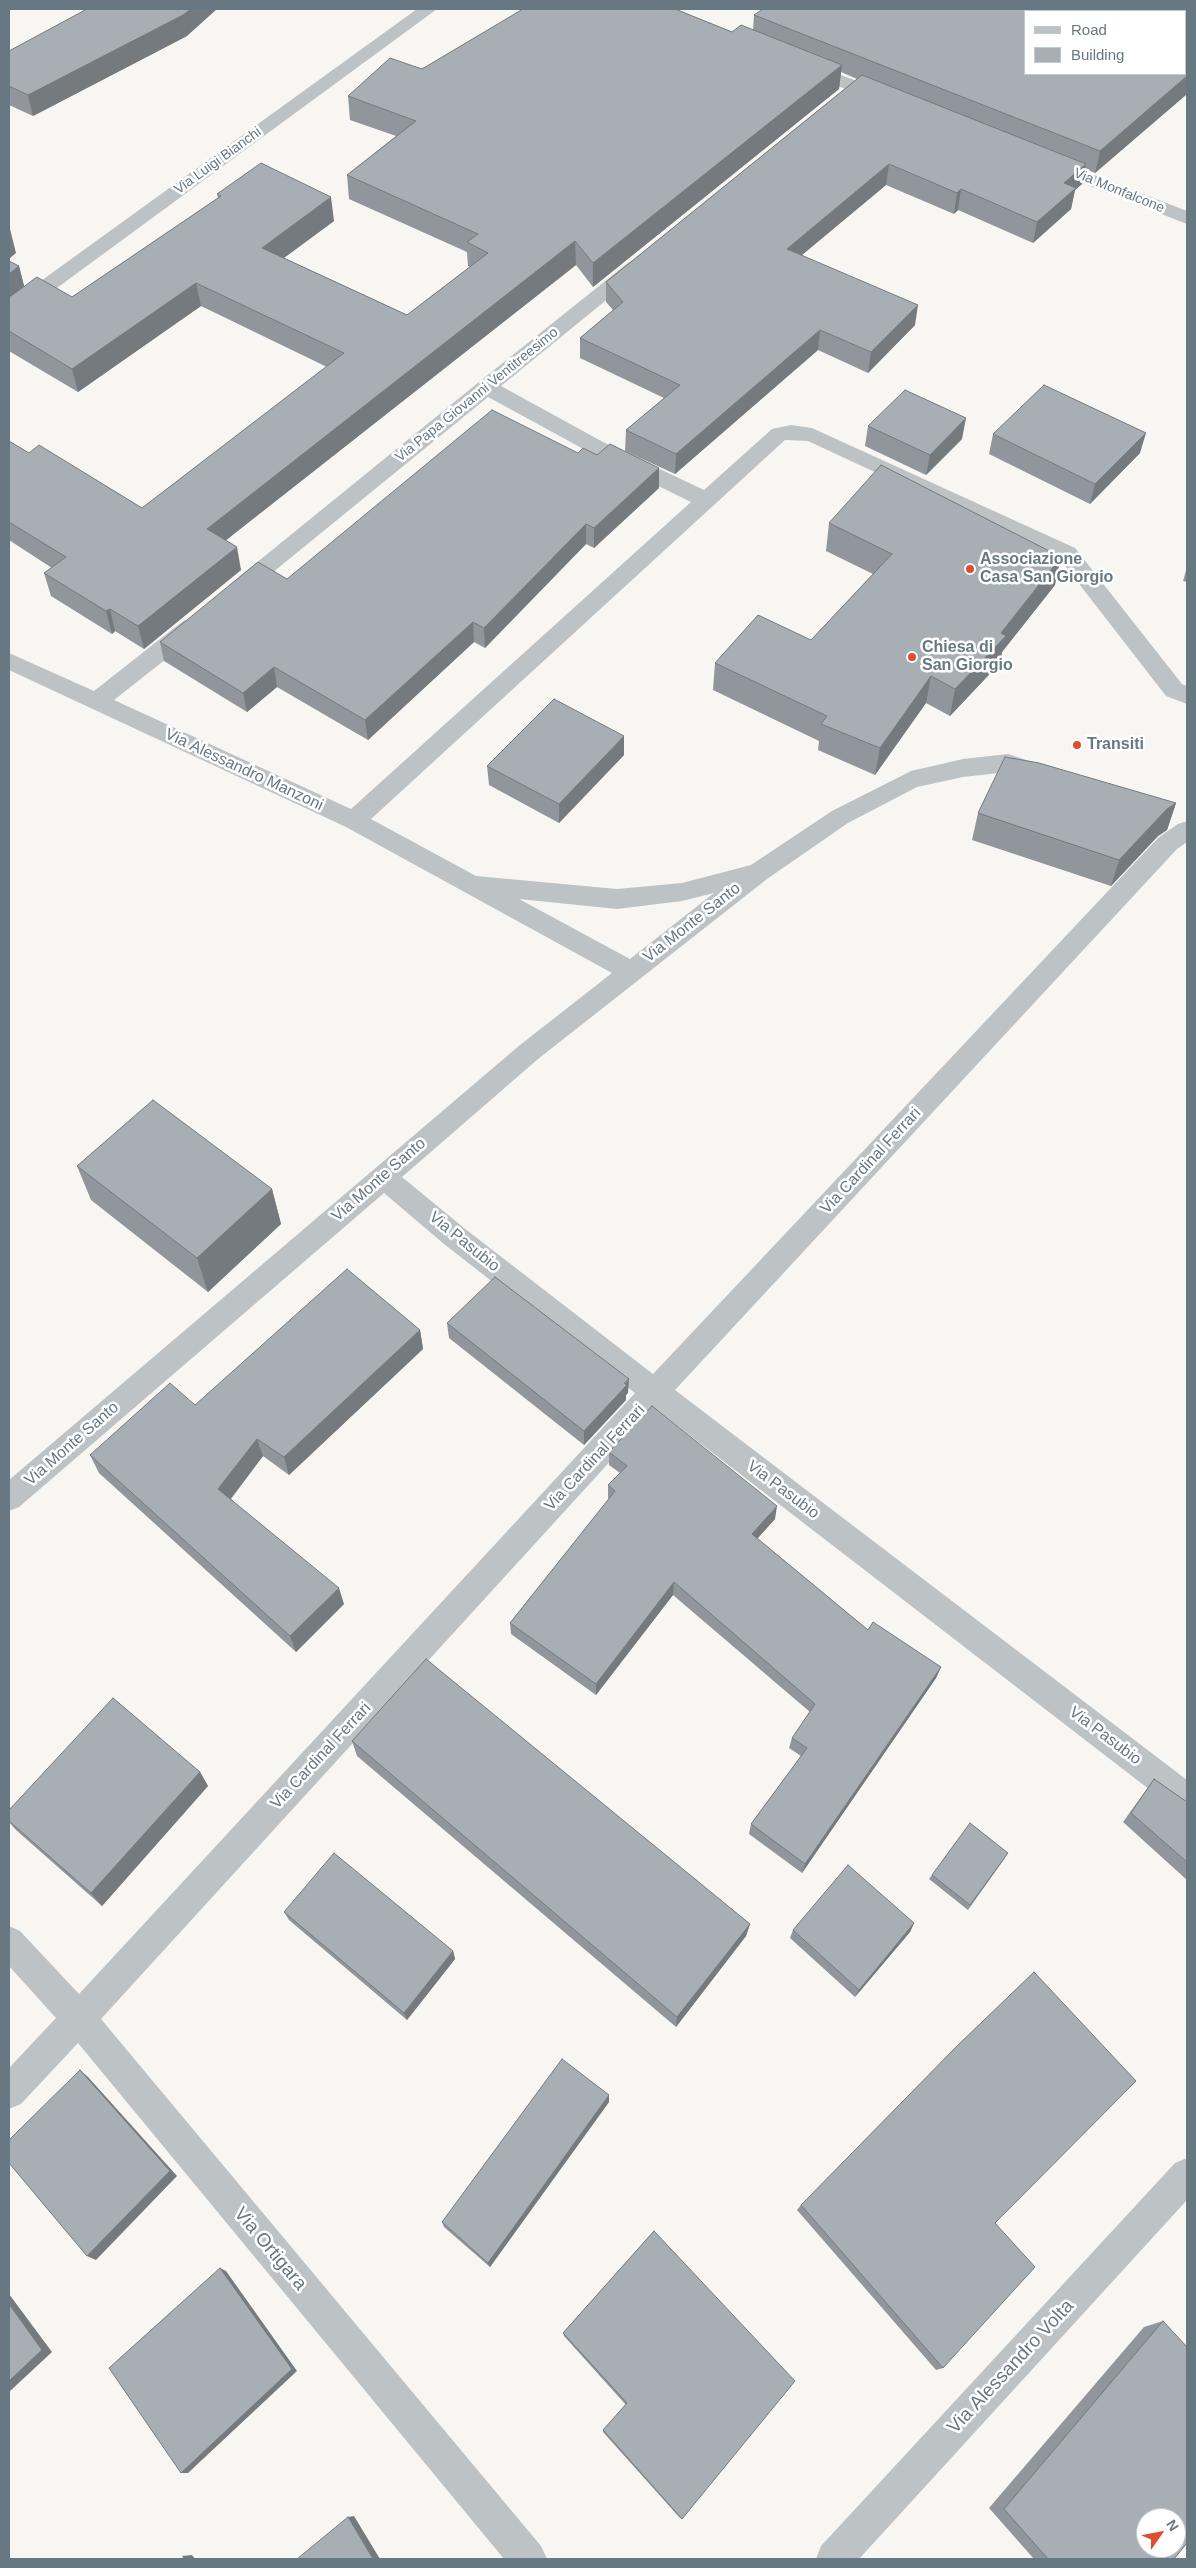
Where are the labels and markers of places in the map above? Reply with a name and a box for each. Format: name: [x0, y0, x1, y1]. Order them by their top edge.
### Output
place label: Associazione Casa San Giorgio: [980, 550, 1113, 588]
marker: Associazione Casa San Giorgio: [964, 563, 976, 575]
place label: Chiesa di San Giorgio: [922, 638, 1013, 676]
marker: Chiesa di San Giorgio: [906, 651, 918, 663]
place label: Transiti: [1087, 735, 1144, 755]
marker: Transiti: [1071, 739, 1083, 751]

